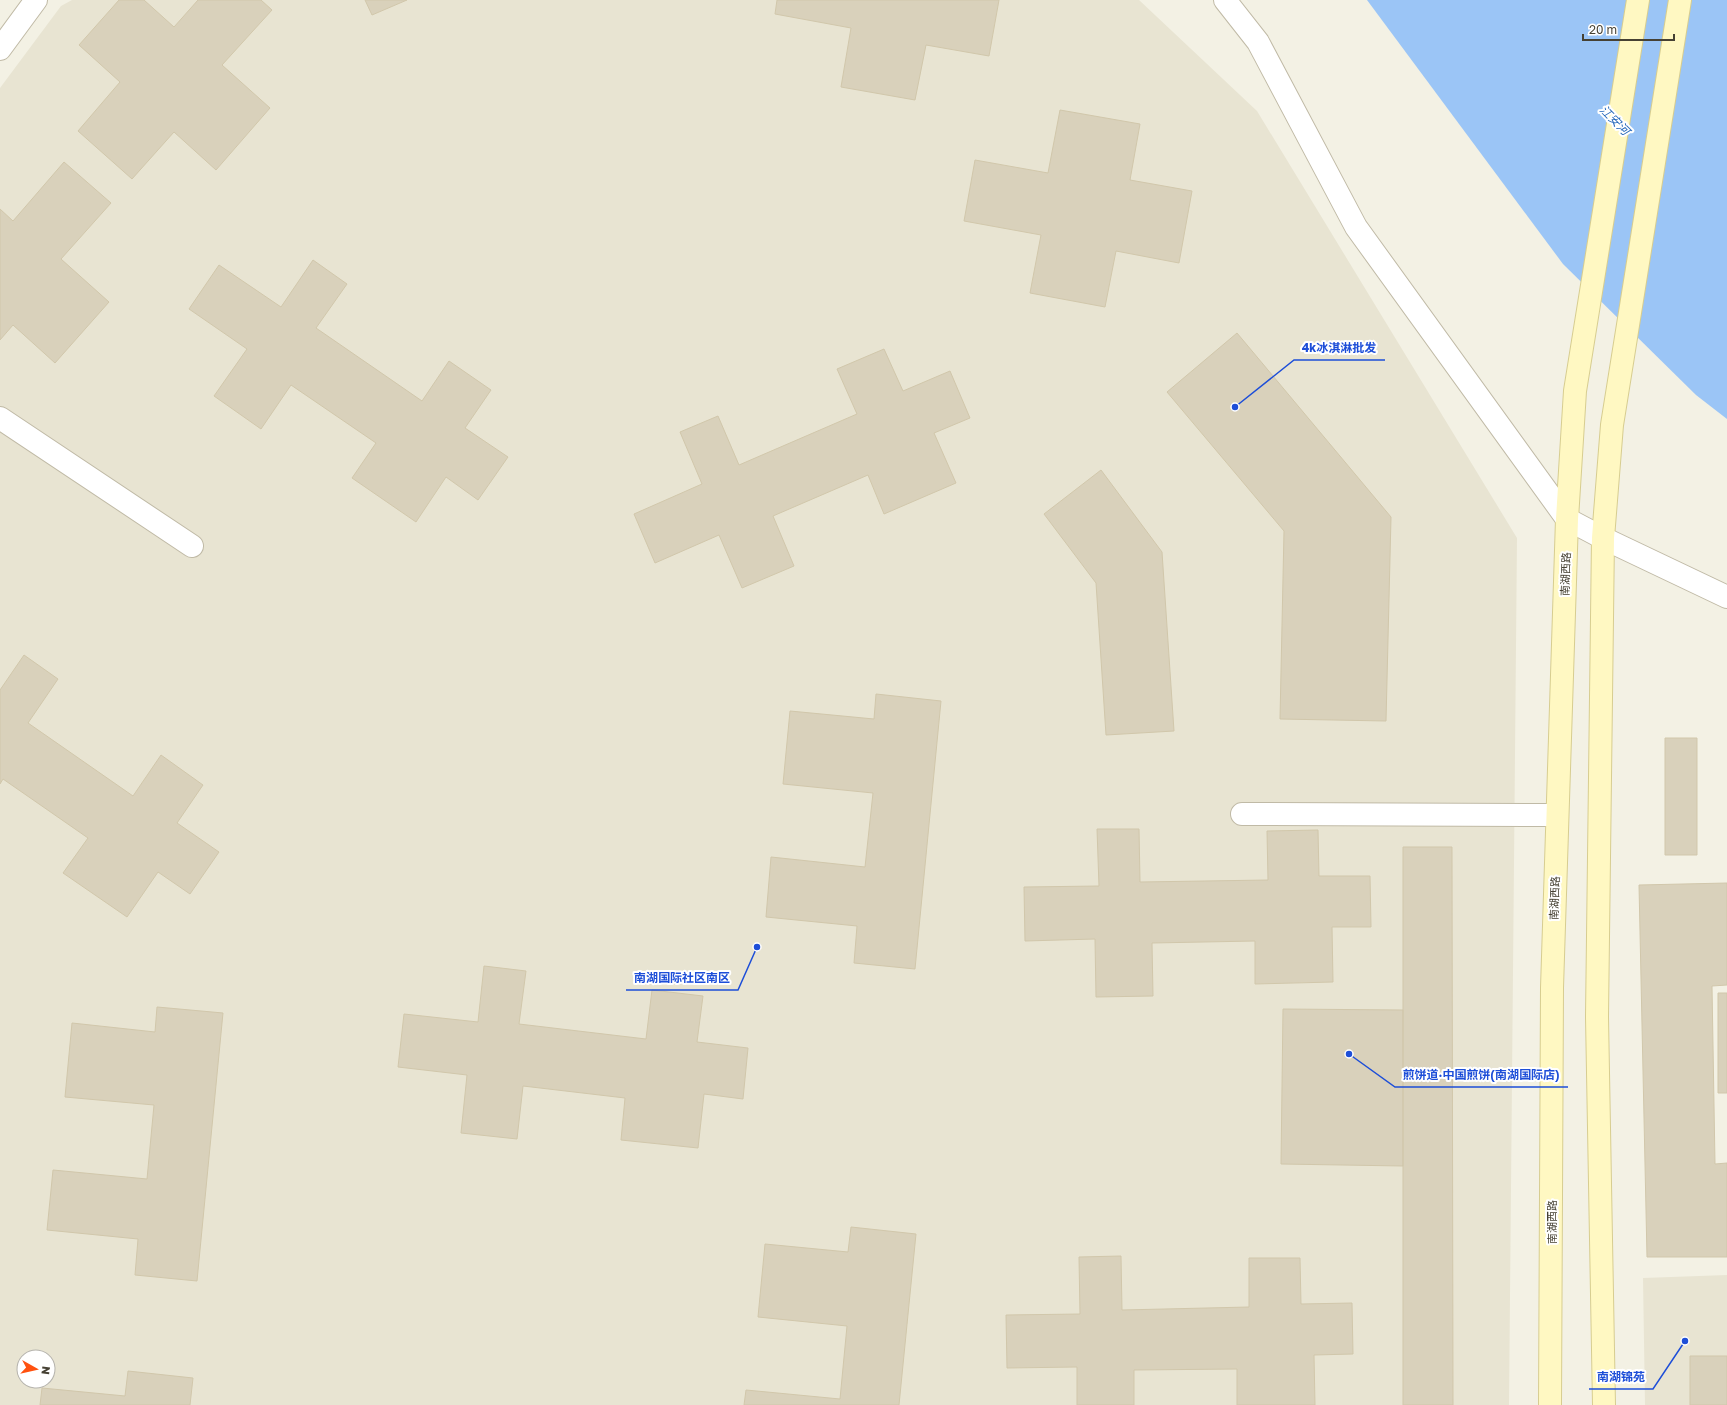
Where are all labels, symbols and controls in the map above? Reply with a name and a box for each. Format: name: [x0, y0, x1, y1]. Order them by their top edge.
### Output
scale bar: [1583, 16, 1674, 42]
text: 20 m: [1589, 22, 1617, 37]
water label: 江安河: [1597, 102, 1634, 139]
callout: 4k冰淇淋批发: [1294, 336, 1385, 360]
text: 4k冰淇淋批发: [1302, 340, 1376, 355]
street label: 南湖西路: [1558, 552, 1572, 596]
street label: 南湖西路: [1547, 876, 1561, 920]
callout: 南湖国际社区南区: [626, 966, 738, 990]
text: 南湖国际社区南区: [634, 970, 730, 985]
callout: 煎饼道·中国煎饼(南湖国际店): [1395, 1063, 1568, 1087]
text: 煎饼道·中国煎饼(南湖国际店): [1403, 1067, 1559, 1082]
street label: 南湖西路: [1545, 1200, 1558, 1244]
north arrow: [16, 1349, 56, 1389]
text: N: [39, 1365, 53, 1376]
callout: 南湖锦苑: [1589, 1365, 1653, 1389]
text: 南湖锦苑: [1597, 1369, 1645, 1384]

